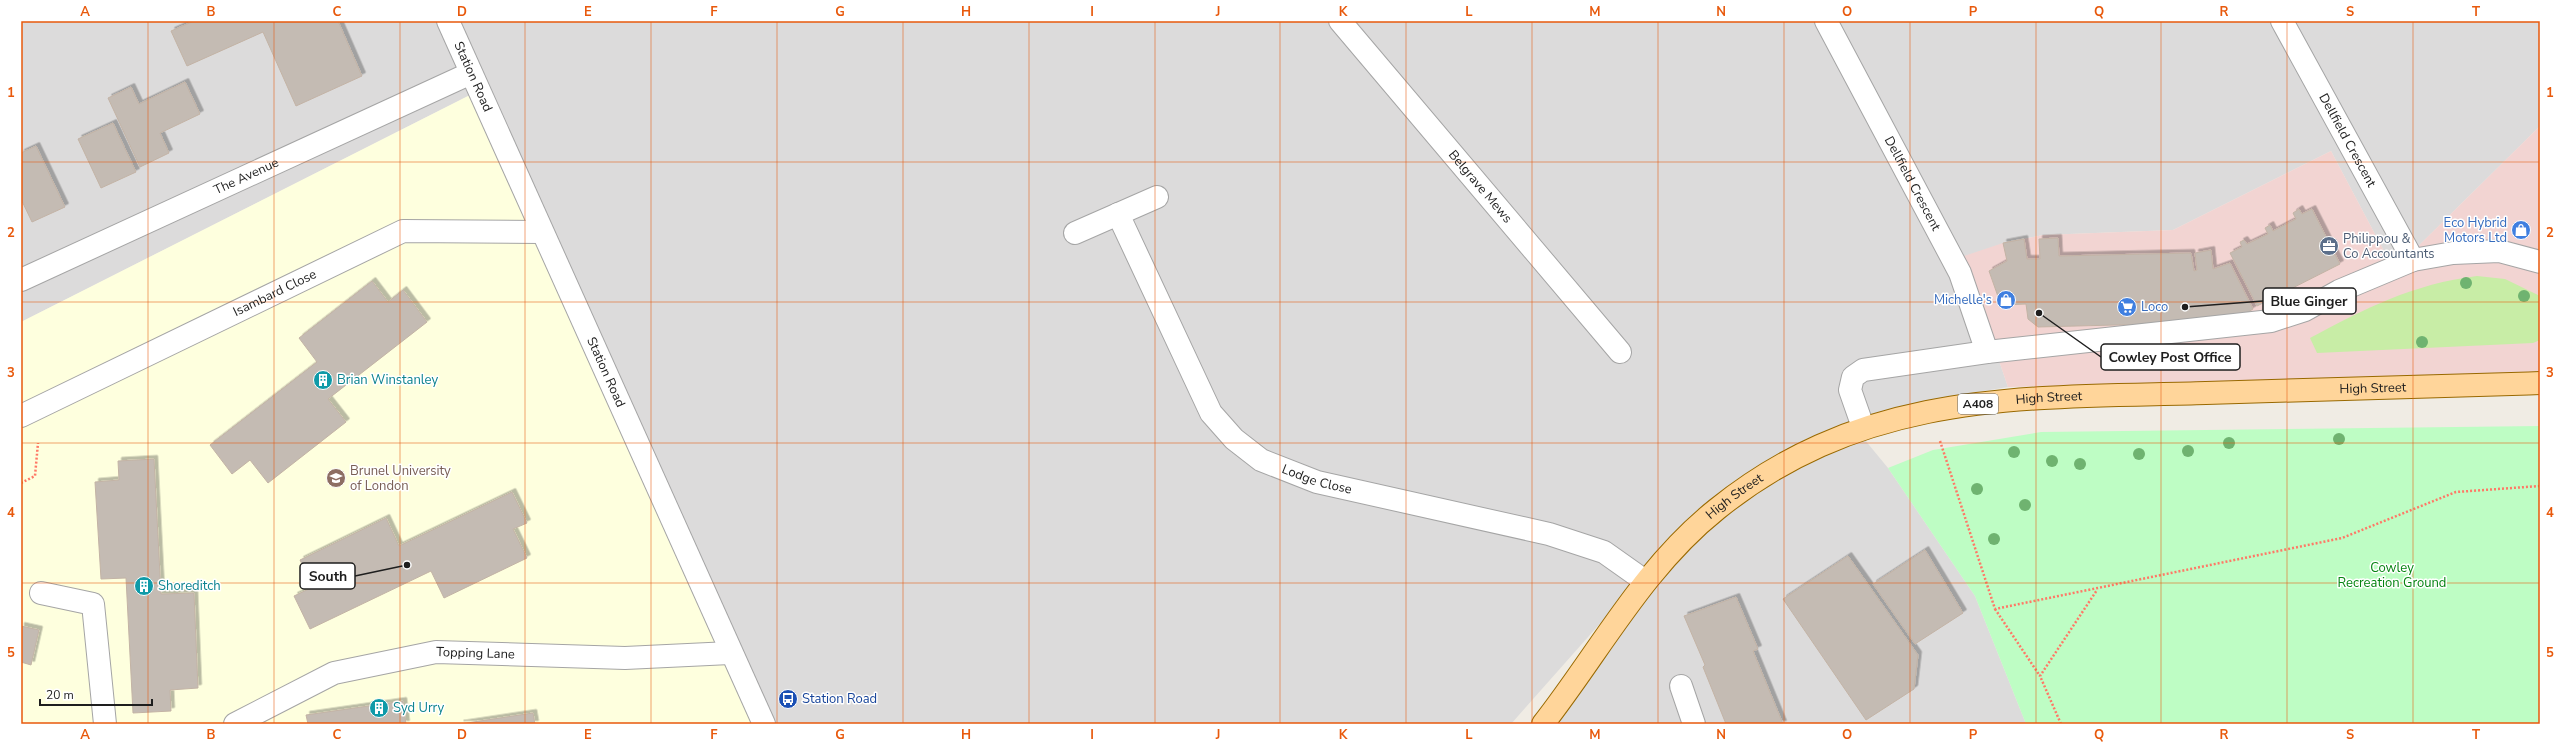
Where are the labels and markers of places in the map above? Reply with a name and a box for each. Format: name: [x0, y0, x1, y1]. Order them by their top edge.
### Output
place label: Eco Hybrid Motors Ltd: [2444, 214, 2507, 247]
shop icon: Eco Hybrid Motors Ltd: [2510, 219, 2532, 241]
place label: Philippou & Co Accountants: [2343, 230, 2435, 263]
office icon: Philippou & Co Accountants: [2318, 235, 2340, 257]
callout: Blue Ginger: [2263, 288, 2356, 314]
shop icon: Michelle's: [1995, 289, 2017, 311]
place label: Michelle's: [1934, 291, 1992, 309]
supermarket icon: Loco: [2116, 296, 2138, 318]
place label: Loco: [2141, 298, 2168, 316]
callout: Cowley Post Office: [2101, 344, 2240, 370]
building icon: Brian Winstanley: [312, 369, 334, 391]
place label: Brian Winstanley: [337, 371, 438, 389]
place label: Brunel University of London: [350, 462, 451, 495]
school or university icon: Brunel University of London: [325, 467, 347, 489]
callout: South: [300, 563, 355, 589]
building icon: Shoreditch: [133, 575, 155, 597]
place label: Shoreditch: [158, 577, 221, 595]
bus stop icon: Station Road: [777, 688, 799, 710]
place label: Station Road: [802, 690, 877, 708]
building icon: Syd Urry: [368, 697, 390, 719]
place label: Syd Urry: [393, 699, 445, 717]

